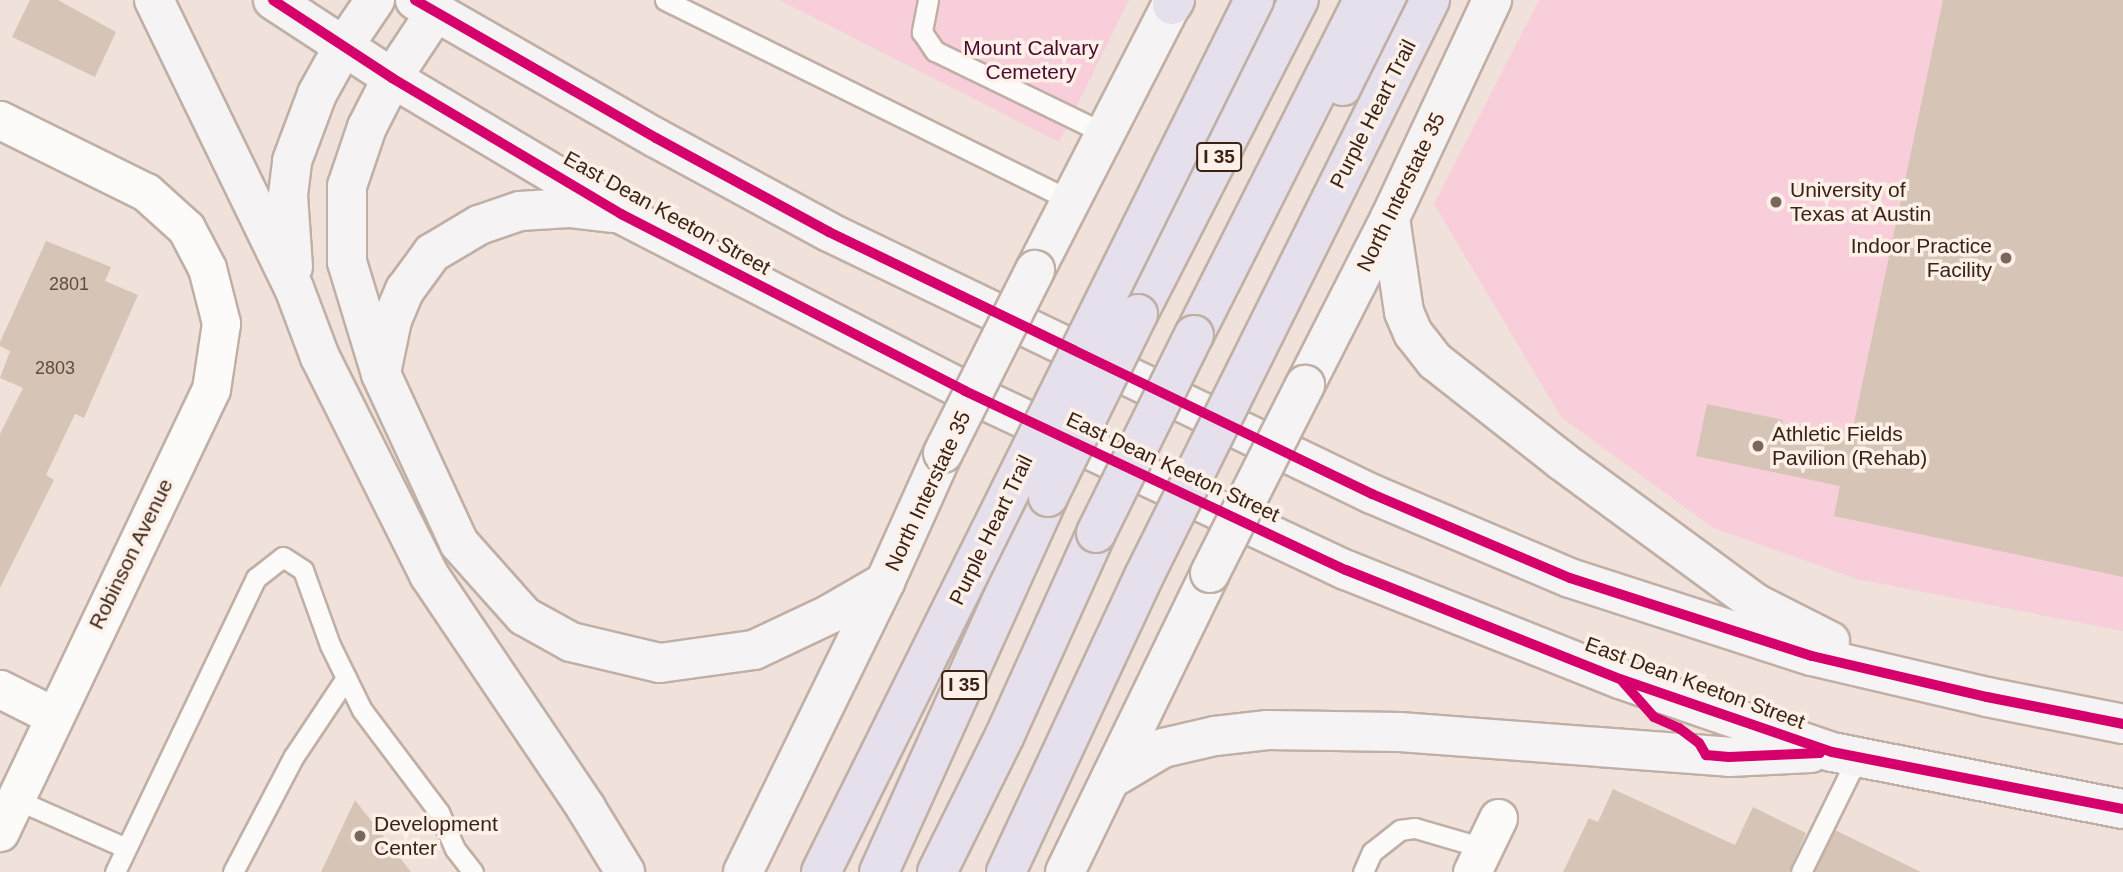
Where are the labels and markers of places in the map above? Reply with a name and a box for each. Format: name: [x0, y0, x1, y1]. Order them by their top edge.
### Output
place label: University of Texas at Austin: [1790, 177, 1932, 227]
marker: University of Texas at Austin: [1768, 194, 1784, 210]
place label: Indoor Practice Facility: [1851, 233, 1992, 283]
marker: Indoor Practice Facility: [1998, 250, 2014, 266]
place label: Athletic Fields Pavilion (Rehab): [1772, 421, 1927, 471]
marker: Athletic Fields Pavilion (Rehab): [1750, 438, 1766, 454]
place label: Development Center: [374, 811, 498, 861]
marker: Development Center: [352, 828, 368, 844]

